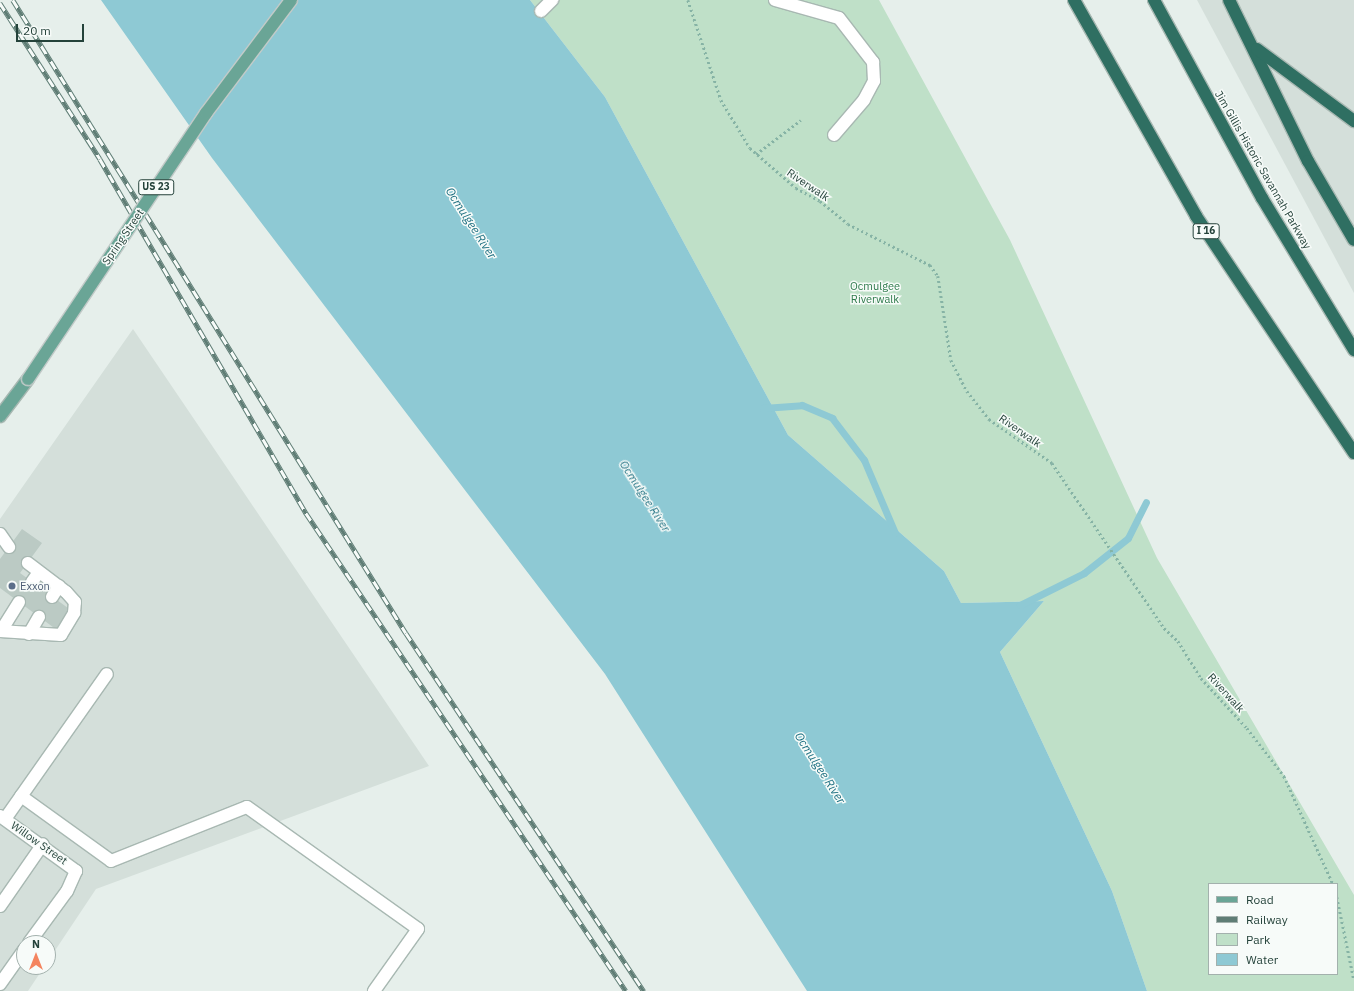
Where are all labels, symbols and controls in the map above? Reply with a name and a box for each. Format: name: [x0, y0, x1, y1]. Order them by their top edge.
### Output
scale bar: [18, 16, 86, 42]
text: 20 m: [23, 23, 51, 38]
street label: Jim Gillis Historic Savannah Parkway: [1212, 88, 1314, 252]
street label: Riverwalk: [784, 166, 832, 204]
road number: US 23: [138, 179, 174, 195]
water label: Ocmulgee River: [443, 185, 499, 261]
street label: Spring Street: [100, 207, 146, 267]
road number: I 16: [1192, 223, 1220, 239]
park label: Ocmulgee Riverwalk: [850, 280, 900, 306]
street label: Riverwalk: [996, 412, 1044, 450]
water label: Ocmulgee River: [617, 458, 673, 534]
place label: Exxon: [20, 579, 50, 593]
marker: Exxon: [7, 581, 17, 591]
street label: Riverwalk: [1205, 671, 1247, 715]
water label: Ocmulgee River: [792, 730, 848, 806]
street label: Willow Street: [8, 819, 70, 867]
legend: [1208, 883, 1338, 975]
text: Road: [1246, 892, 1274, 907]
text: Railway: [1246, 912, 1288, 927]
text: Park: [1246, 932, 1270, 947]
north arrow: [16, 935, 56, 975]
text: N: [32, 937, 40, 951]
text: Water: [1246, 952, 1278, 967]

